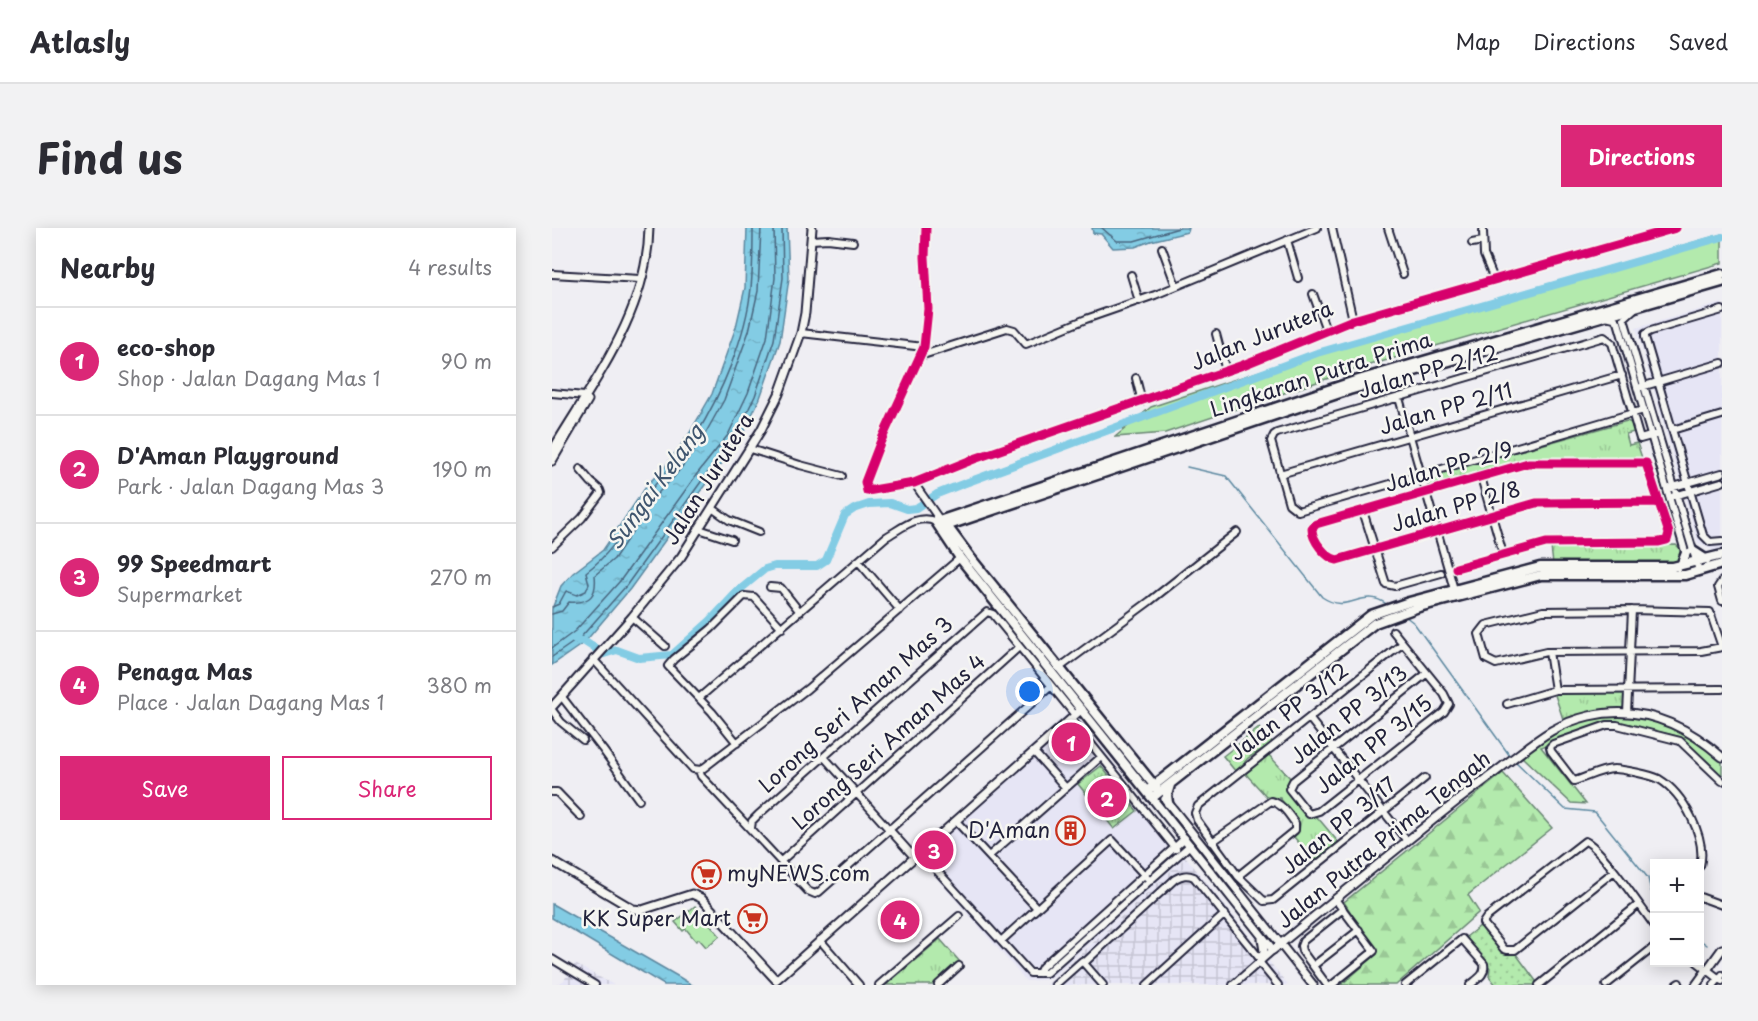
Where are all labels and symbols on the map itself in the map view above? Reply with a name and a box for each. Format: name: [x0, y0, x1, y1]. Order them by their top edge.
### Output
street label: Jalan Jurutera: [1185, 291, 1337, 377]
street label: Lingkaran Putra Prima: [1205, 322, 1436, 424]
street label: Jalan PP 2/12: [1354, 335, 1501, 405]
street label: Jalan PP 2/11: [1375, 373, 1516, 441]
street label: Jalan Jurutera: [654, 405, 761, 550]
water label: Sungai Kelang: [597, 416, 711, 555]
street label: Jalan PP 2/9: [1381, 431, 1516, 499]
street label: Jalan PP 2/8: [1387, 471, 1524, 539]
street label: Lorong Seri Aman Mas 3: [751, 608, 959, 800]
street label: Lorong Seri Aman Mas 4: [784, 645, 992, 836]
street label: Jalan PP 3/12: [1221, 654, 1354, 767]
street label: Jalan PP 3/13: [1282, 656, 1413, 771]
your location: [1015, 677, 1044, 706]
street label: Jalan PP 3/15: [1307, 686, 1438, 801]
pin: 1: [1052, 720, 1090, 764]
street label: Jalan Putra Prima Tengah: [1269, 742, 1497, 935]
street label: Jalan PP 3/17: [1273, 768, 1402, 881]
pin: 2: [1088, 776, 1126, 820]
place label: D'Aman: [968, 813, 1050, 845]
building icon: D'Aman: [1055, 815, 1087, 847]
pin: 3: [914, 828, 953, 872]
place label: myNEWS.com: [727, 856, 870, 888]
supermarket icon: myNEWS.com: [690, 858, 722, 890]
pin: 4: [880, 898, 920, 942]
place label: KK Super Mart: [582, 901, 731, 933]
supermarket icon: KK Super Mart: [736, 903, 768, 935]

